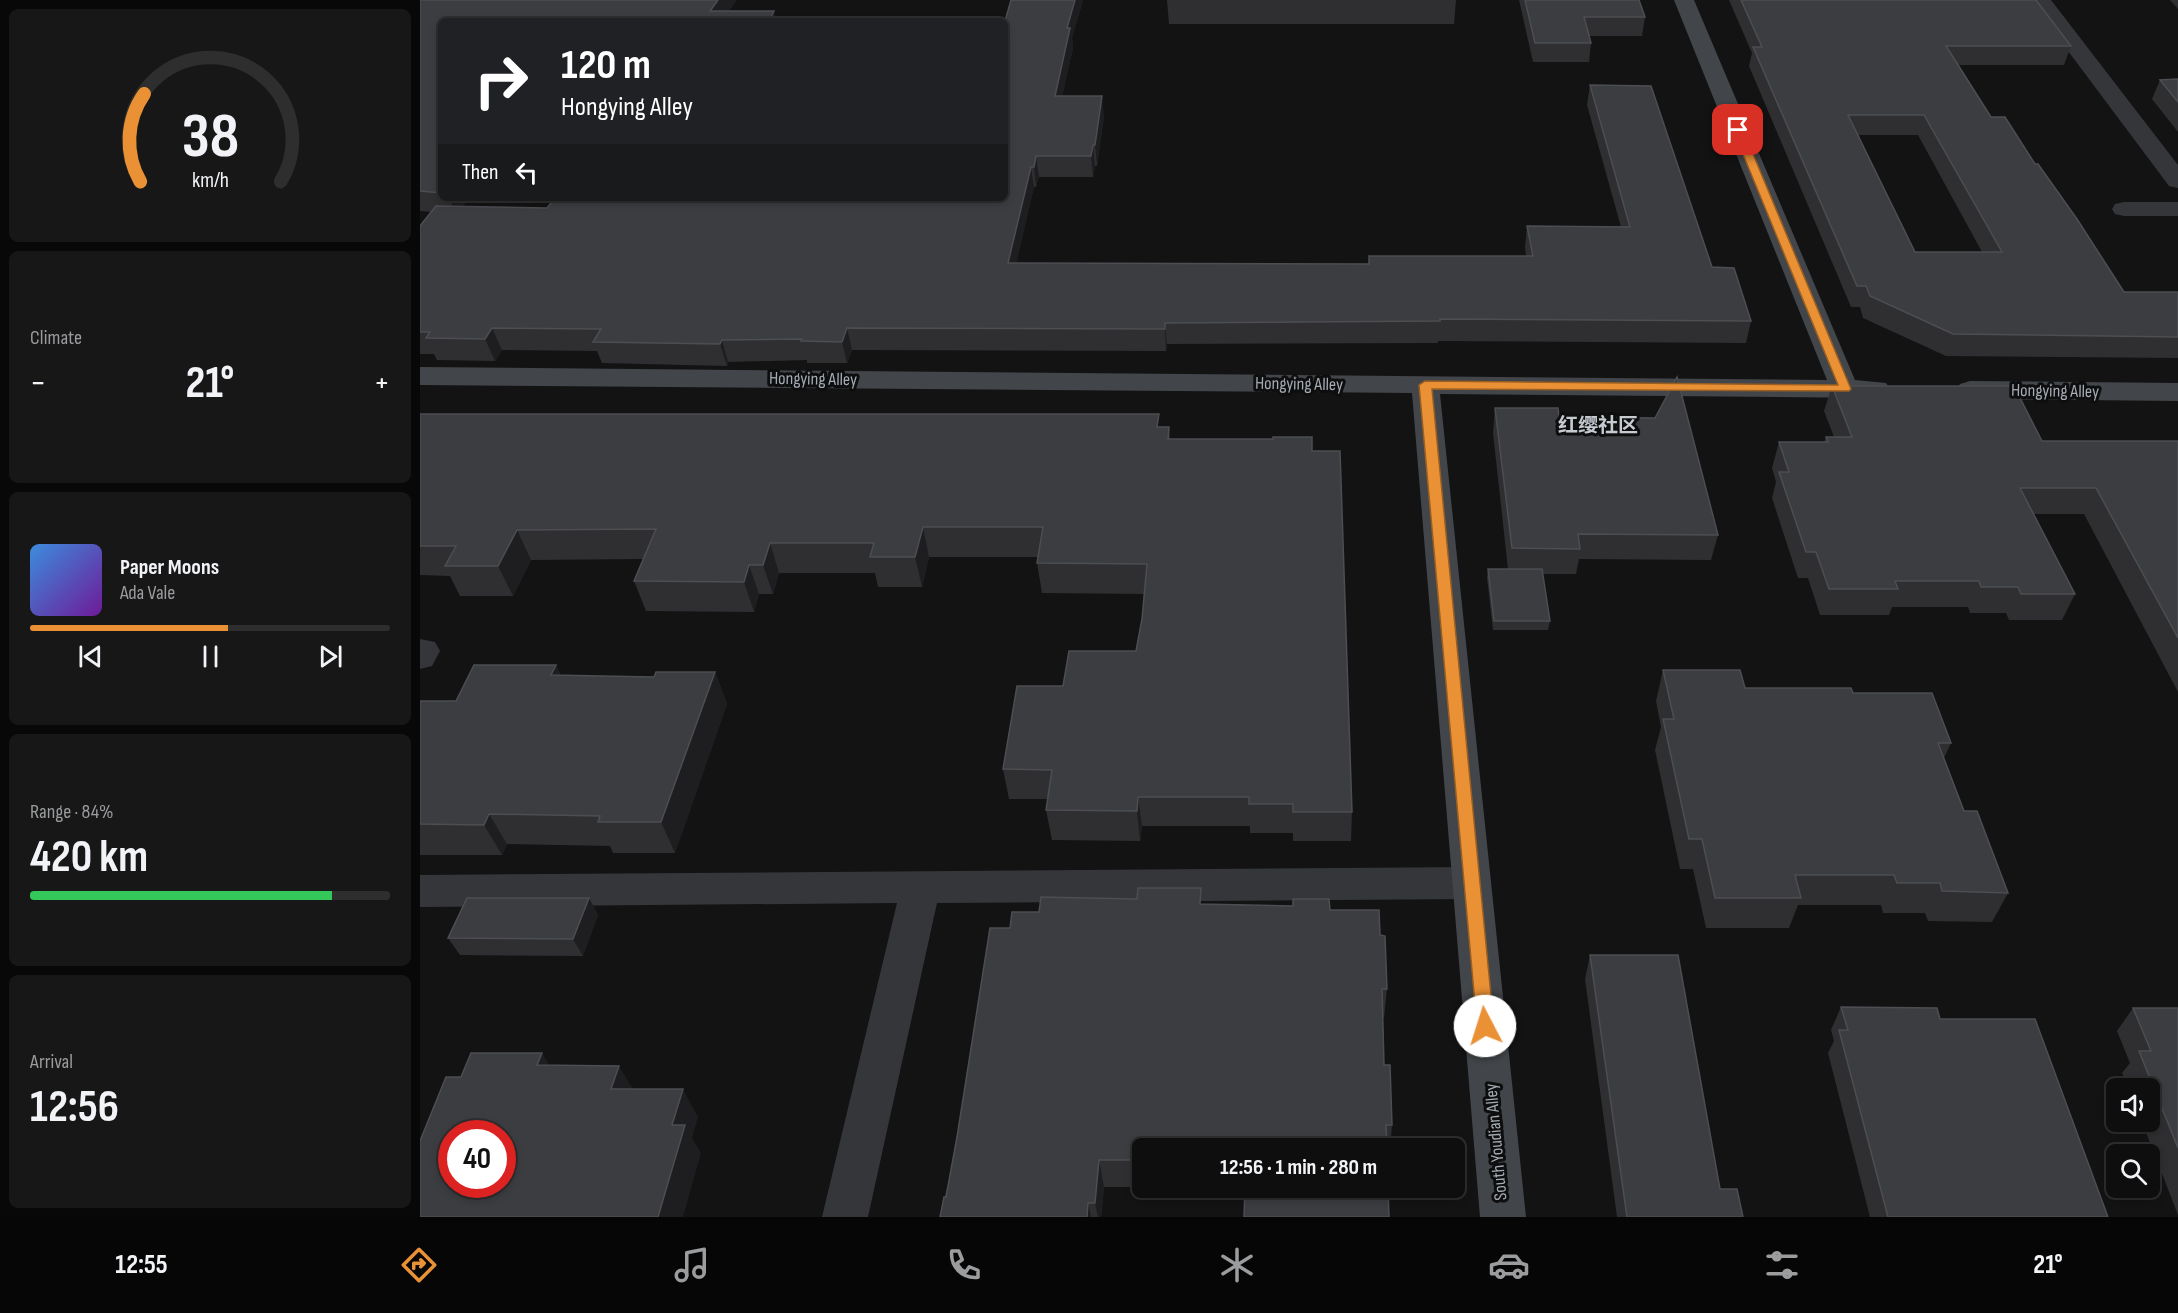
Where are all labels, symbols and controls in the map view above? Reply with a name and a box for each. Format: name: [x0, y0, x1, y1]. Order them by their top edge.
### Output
text: 120 m: [561, 40, 651, 91]
icon: right: [462, 42, 540, 120]
text: Hongying Alley: [561, 91, 693, 123]
text: 38: [181, 100, 239, 175]
pin: [1712, 104, 1763, 155]
icon: arrive: [1721, 113, 1754, 146]
icon: left: [510, 156, 543, 189]
text: Then: [462, 159, 498, 186]
text: km/h: [191, 169, 229, 194]
text: Climate: [30, 326, 82, 350]
text: 21°: [186, 356, 234, 411]
text: −: [30, 363, 46, 403]
text: +: [374, 363, 390, 403]
street label: Hongying Alley: [769, 368, 857, 390]
street label: Hongying Alley: [1255, 373, 1343, 395]
street label: Hongying Alley: [2011, 380, 2099, 402]
district label: 红缨社区: [1558, 414, 1638, 438]
text: Paper Moons: [120, 554, 219, 581]
text: Ada Vale: [120, 581, 175, 605]
icon: previous: [74, 640, 107, 673]
icon: pause: [194, 640, 227, 673]
icon: next: [314, 640, 347, 673]
text: Range · 84%: [30, 800, 114, 824]
text: 420 km: [30, 830, 148, 885]
position arrow: [1453, 994, 1517, 1058]
text: Arrival: [30, 1050, 73, 1074]
map controls: [2106, 1078, 2160, 1198]
button: sound: [2106, 1078, 2160, 1132]
text: 12:56: [30, 1080, 119, 1135]
street label: South Youdian Alley: [1480, 1083, 1512, 1201]
speed limit sign: 40: [438, 1120, 516, 1198]
button: search: [2106, 1144, 2160, 1198]
text: 12:56 · 1 min · 280 m: [1220, 1154, 1377, 1181]
icon: directions: [398, 1244, 440, 1286]
icon: music: [671, 1244, 713, 1286]
icon: phone: [943, 1244, 985, 1286]
icon: climate: [1216, 1244, 1258, 1286]
icon: car: [1488, 1244, 1530, 1286]
icon: filters: [1761, 1244, 1803, 1286]
text: 12:55: [115, 1249, 168, 1281]
text: 21°: [2033, 1249, 2063, 1281]

